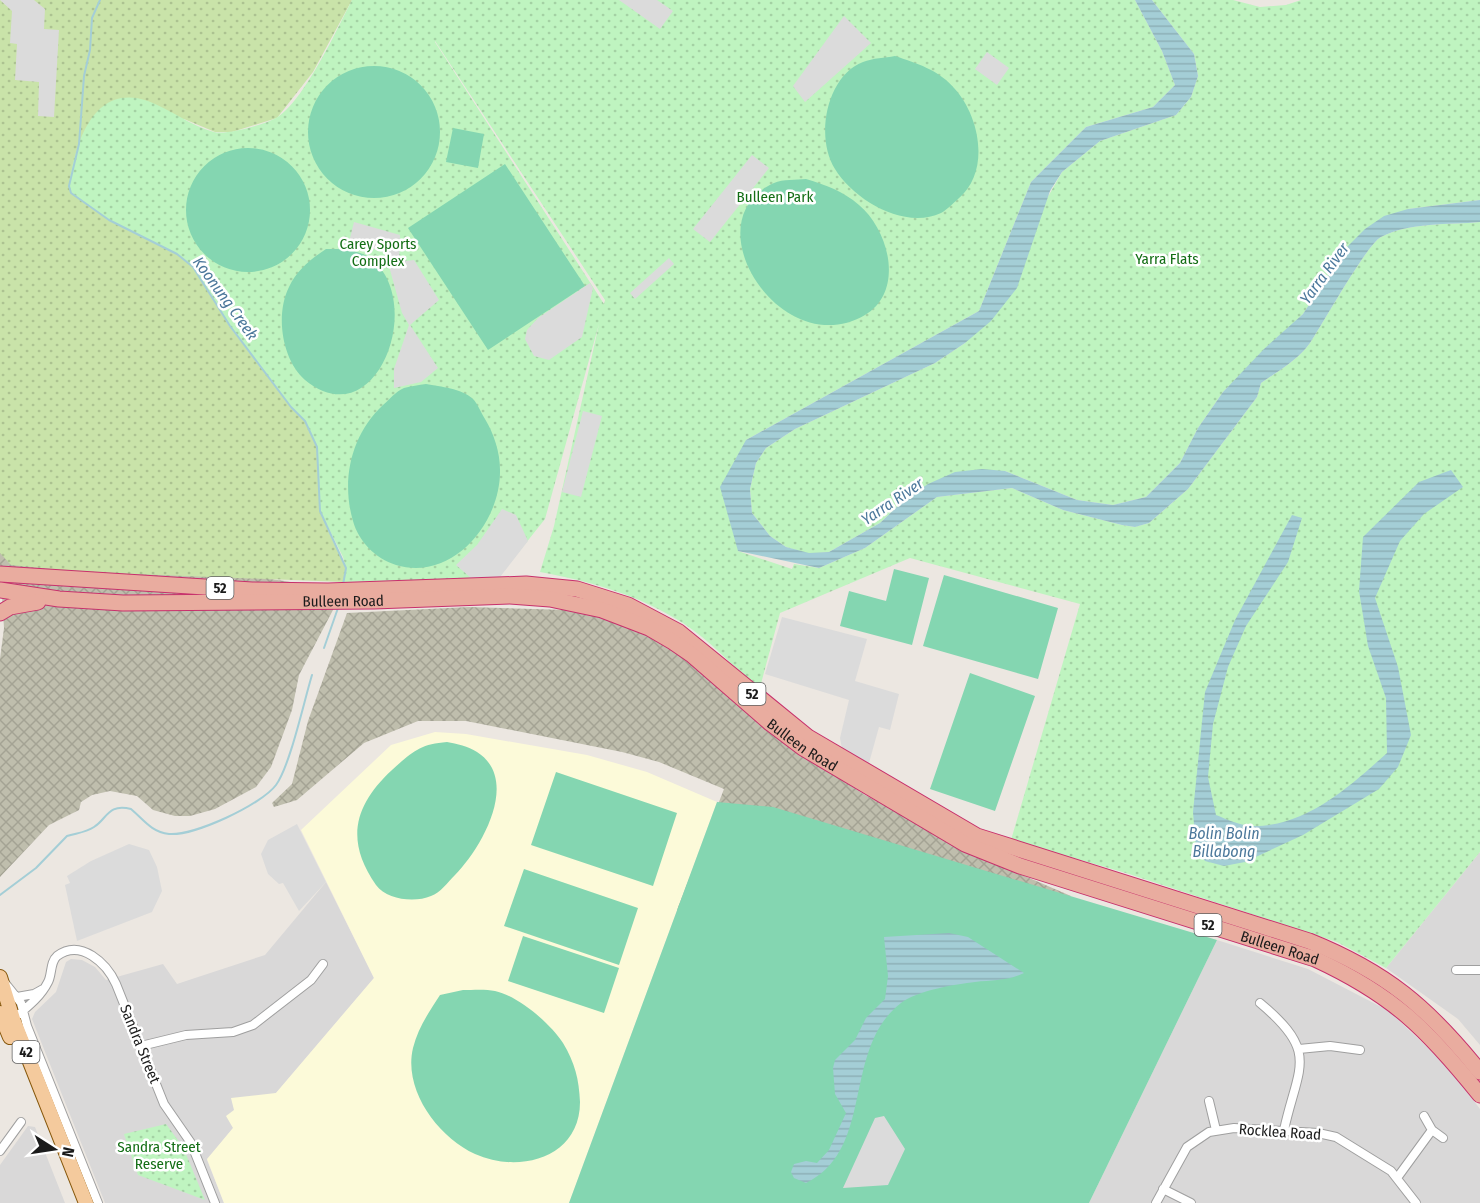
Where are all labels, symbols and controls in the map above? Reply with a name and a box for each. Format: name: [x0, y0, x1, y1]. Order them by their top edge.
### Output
park label: Bulleen Park: [737, 188, 813, 206]
park label: Carey Sports Complex: [339, 235, 417, 270]
water label: Yarra River: [1296, 239, 1353, 307]
park label: Yarra Flats: [1135, 250, 1199, 268]
water label: Koonung Creek: [189, 253, 262, 344]
water label: Yarra River: [858, 474, 927, 529]
road number: 52: [206, 577, 234, 599]
street label: Bulleen Road: [302, 592, 384, 611]
road number: 52: [738, 683, 766, 705]
street label: Bulleen Road: [763, 715, 841, 775]
water label: Bolin Bolin Billabong: [1188, 824, 1260, 861]
road number: 52: [1194, 914, 1222, 936]
street label: Bulleen Road: [1238, 927, 1321, 969]
street label: Sandra Street: [116, 1002, 164, 1086]
road number: 42: [12, 1041, 40, 1063]
north arrow: [24, 1119, 84, 1179]
street label: Rocklea Road: [1238, 1120, 1322, 1144]
park label: Sandra Street Reserve: [117, 1138, 201, 1173]
text: N: [58, 1145, 78, 1159]

